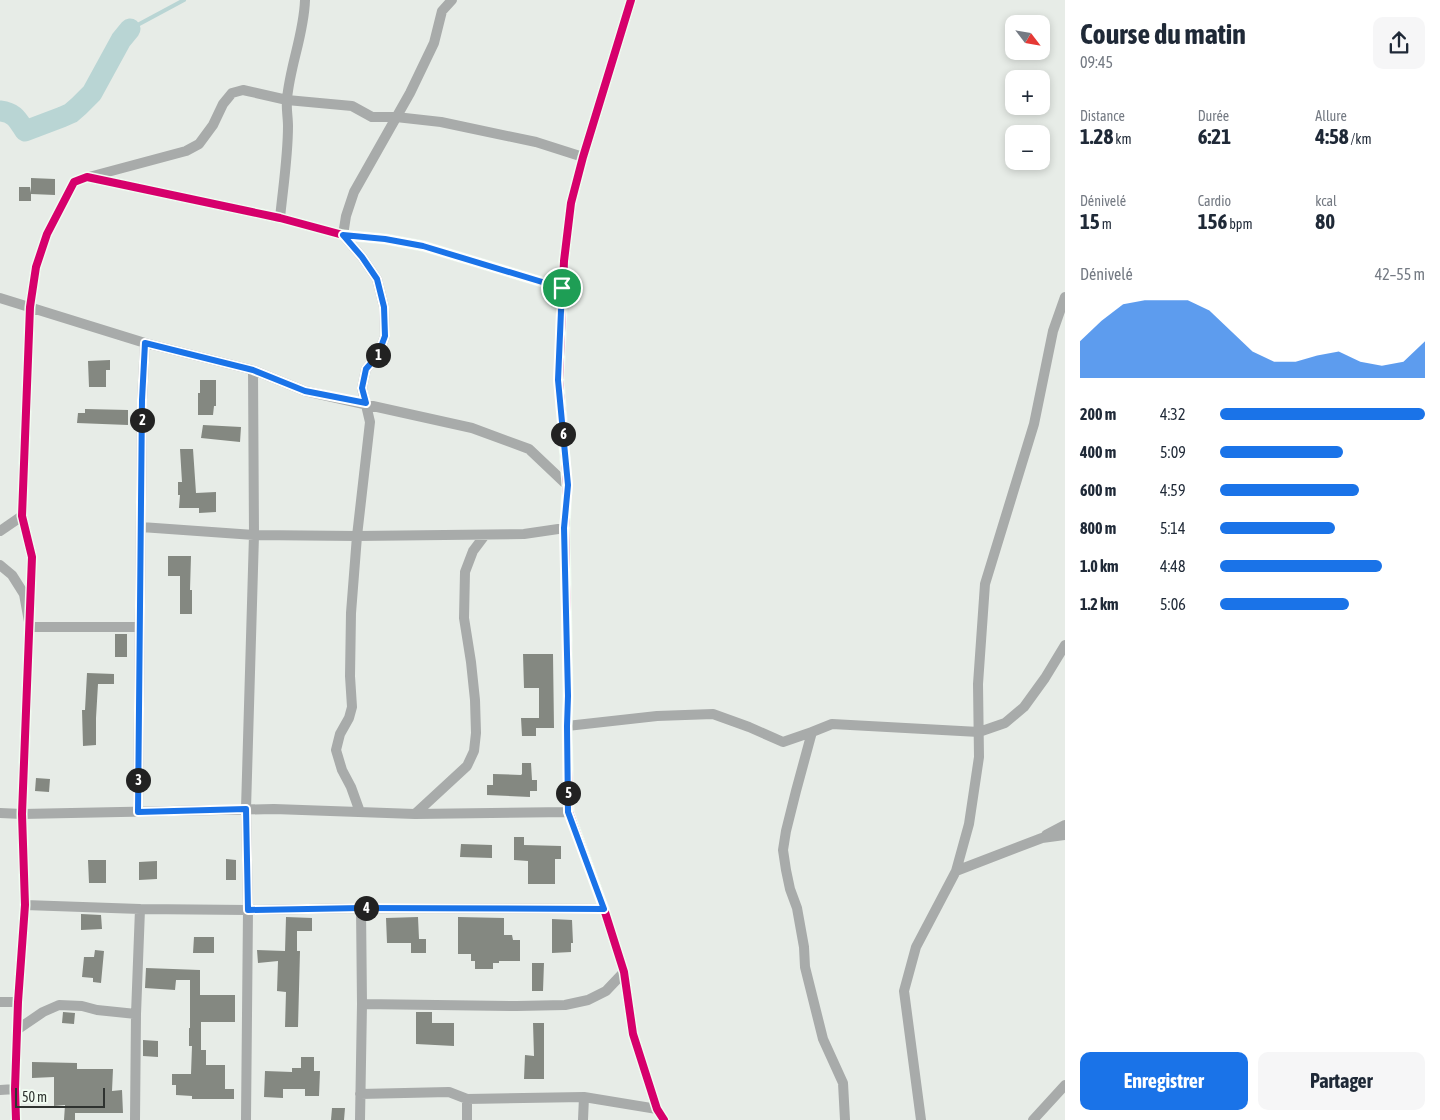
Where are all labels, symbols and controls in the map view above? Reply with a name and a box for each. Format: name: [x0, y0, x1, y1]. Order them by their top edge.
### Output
north arrow: [1005, 15, 1050, 60]
map controls: [1005, 15, 1050, 170]
button: share: [1373, 17, 1425, 69]
text: Course du matin: [1080, 18, 1246, 50]
text: 09:45: [1080, 53, 1113, 71]
button: +: [1005, 70, 1050, 115]
text: Distance: [1080, 108, 1125, 124]
text: Durée: [1198, 108, 1229, 124]
text: Allure: [1315, 108, 1347, 124]
text: 1.28: [1080, 124, 1113, 148]
text: 6:21: [1198, 124, 1231, 148]
text: 4:58: [1315, 124, 1349, 148]
button: −: [1005, 125, 1050, 170]
text: km: [1113, 131, 1132, 147]
text: /km: [1349, 131, 1372, 147]
text: Dénivelé: [1080, 193, 1126, 209]
text: Cardio: [1198, 193, 1231, 209]
text: kcal: [1315, 193, 1337, 209]
text: 15: [1080, 209, 1100, 233]
text: 156: [1198, 209, 1227, 233]
text: 80: [1315, 209, 1335, 233]
text: m: [1100, 216, 1112, 232]
text: bpm: [1227, 216, 1253, 232]
text: Dénivelé: [1080, 265, 1133, 283]
text: 42–55 m: [1375, 265, 1425, 283]
pin: [541, 267, 583, 309]
icon: arrive: [548, 274, 576, 302]
pin: 1: [366, 342, 390, 368]
text: 1: [375, 347, 382, 363]
text: 200 m: [1080, 405, 1116, 423]
text: 4:32: [1160, 405, 1185, 423]
pin: 2: [130, 408, 154, 432]
text: 2: [139, 412, 146, 428]
pin: 6: [550, 422, 576, 446]
text: 6: [560, 426, 567, 442]
text: 400 m: [1080, 443, 1116, 461]
text: 5:09: [1160, 443, 1186, 461]
text: 600 m: [1080, 481, 1116, 499]
text: 4:59: [1160, 481, 1185, 499]
text: 800 m: [1080, 519, 1116, 537]
text: 5:14: [1160, 519, 1185, 537]
text: 1.0 km: [1080, 557, 1119, 575]
text: 4:48: [1160, 557, 1185, 575]
text: 1.2 km: [1080, 595, 1119, 613]
text: 5:06: [1160, 595, 1186, 613]
pin: 3: [126, 768, 150, 792]
text: 3: [135, 772, 142, 788]
pin: 5: [556, 780, 580, 806]
text: 5: [565, 785, 572, 801]
pin: 4: [354, 896, 378, 920]
text: 4: [363, 900, 370, 916]
button: Enregistrer: [1080, 1052, 1248, 1110]
button: Partager: [1258, 1052, 1425, 1110]
scale bar: [15, 1085, 105, 1108]
text: 50 m: [22, 1089, 47, 1105]

